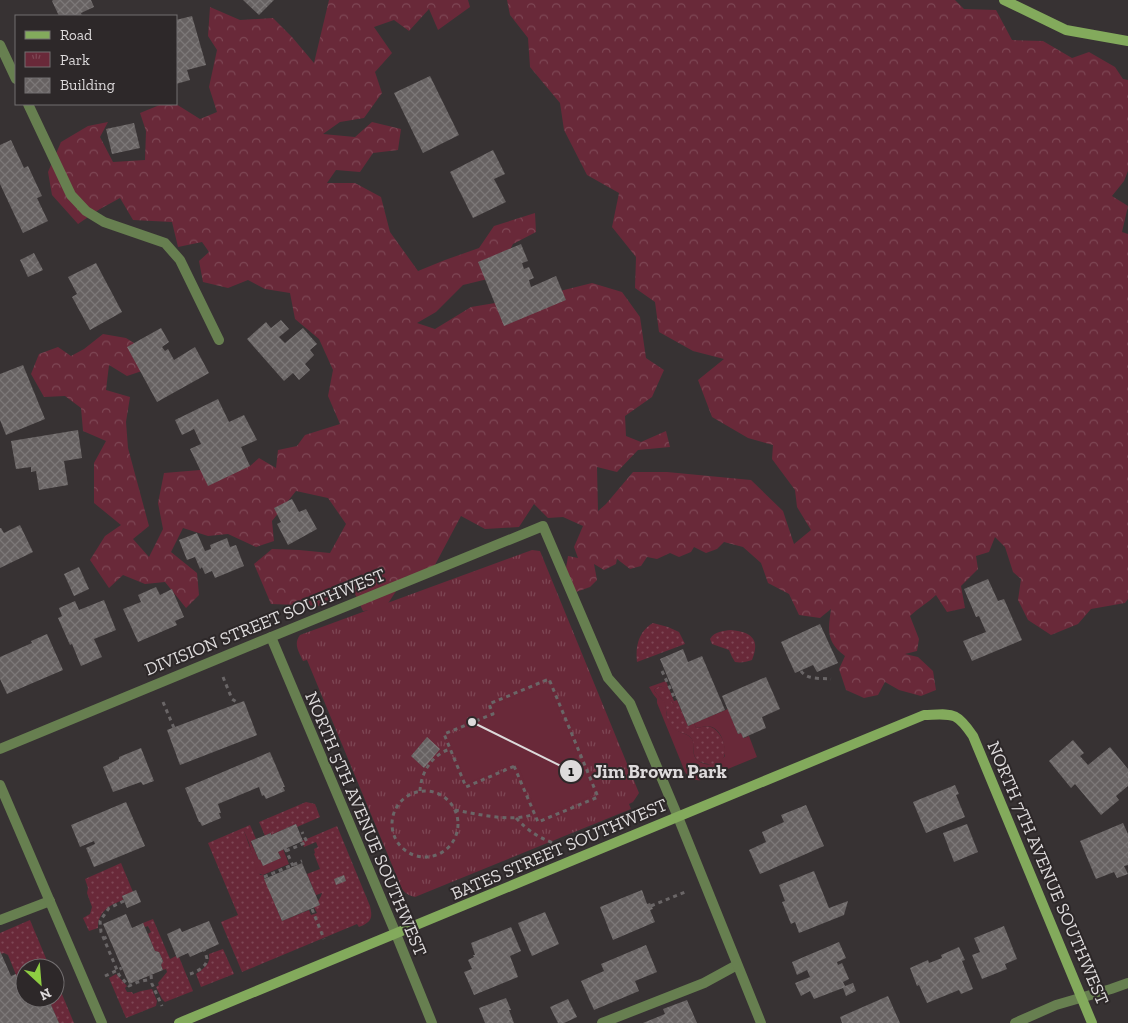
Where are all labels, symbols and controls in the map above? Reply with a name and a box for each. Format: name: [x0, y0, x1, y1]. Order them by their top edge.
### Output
legend: [15, 15, 178, 105]
text: Road: [60, 26, 93, 44]
text: Park: [60, 51, 90, 69]
text: Building: [60, 76, 115, 94]
street label: DIVISION STREET SOUTHWEST: [142, 564, 388, 680]
street label: NORTH 5TH AVENUE SOUTHWEST: [300, 688, 432, 960]
street label: NORTH 7TH AVENUE SOUTHWEST: [982, 738, 1114, 1008]
callout: Jim Brown Park: [559, 754, 737, 788]
text: Jim Brown Park: [593, 760, 727, 783]
text: 1: [568, 762, 574, 780]
street label: BATES STREET SOUTHWEST: [447, 793, 671, 905]
north arrow: [15, 958, 65, 1008]
text: N: [37, 984, 54, 1004]

